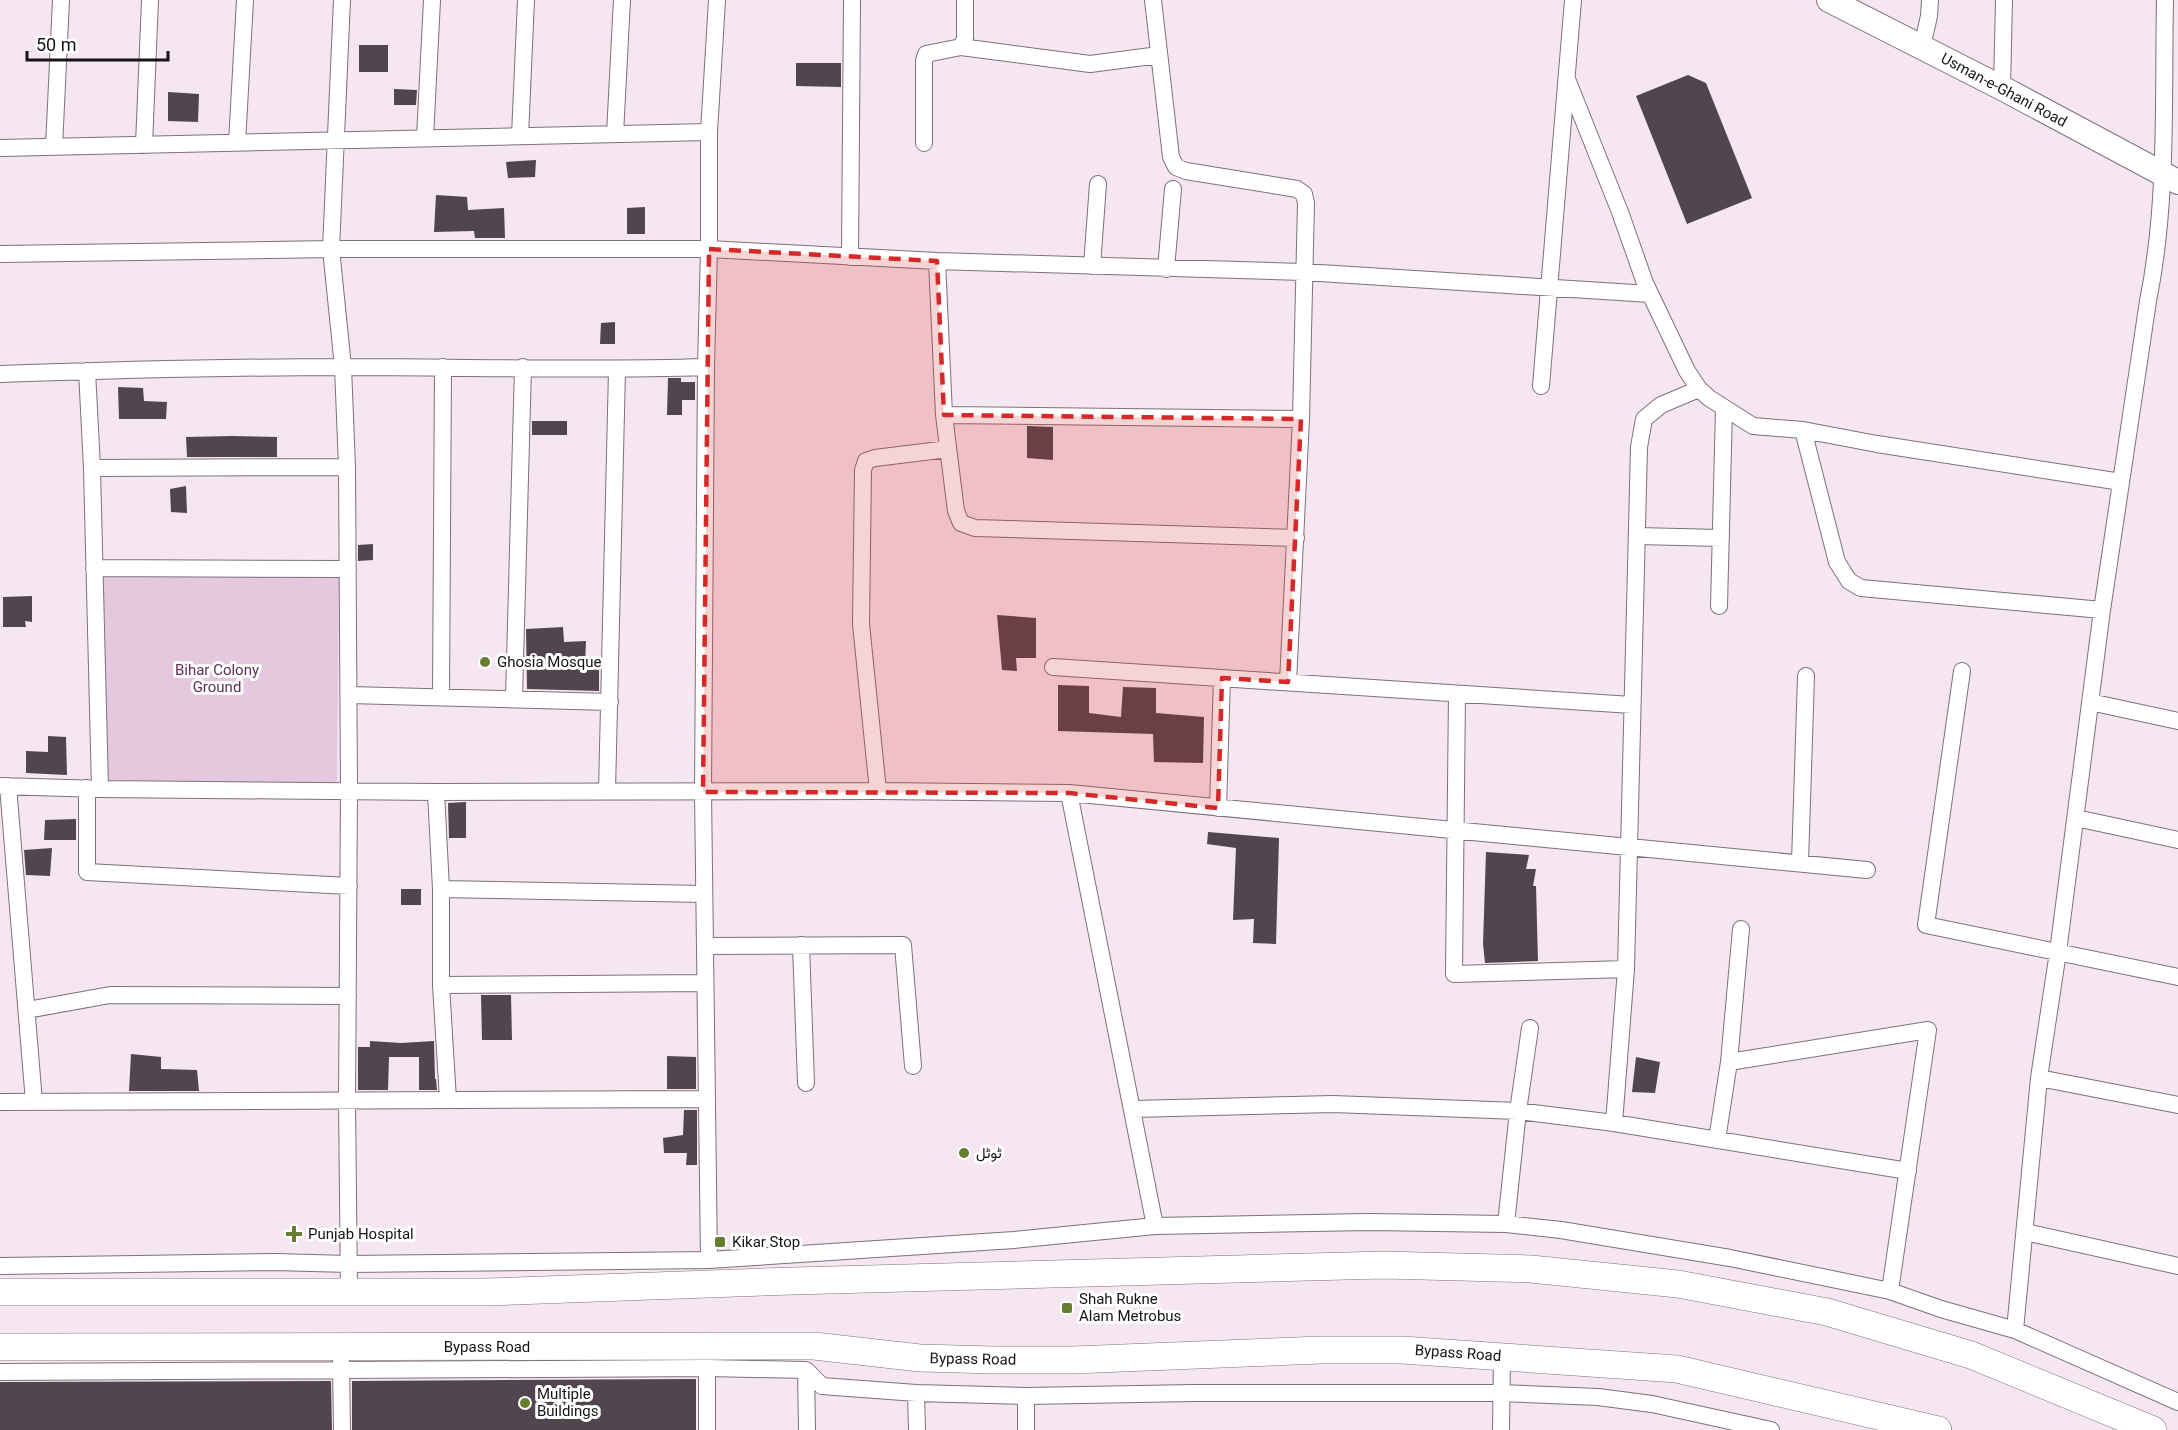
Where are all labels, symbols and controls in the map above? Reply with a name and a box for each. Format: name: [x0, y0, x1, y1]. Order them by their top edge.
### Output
scale bar: [27, 24, 168, 62]
text: 50 m: [36, 34, 76, 55]
street label: Usman-e-Ghani Road: [1938, 49, 2070, 131]
place label: Ghosia Mosque: [497, 653, 601, 671]
marker: Ghosia Mosque: [478, 655, 492, 669]
park label: Bihar Colony Ground: [175, 661, 259, 696]
place label: ٹوٹل: [976, 1144, 1002, 1162]
marker: ٹوٹل: [957, 1146, 971, 1160]
marker: Punjab Hospital: [285, 1225, 303, 1243]
place label: Punjab Hospital: [308, 1225, 414, 1243]
place label: Kikar Stop: [732, 1233, 800, 1251]
marker: Kikar Stop: [713, 1235, 727, 1249]
place label: Shah Rukne Alam Metrobus: [1079, 1290, 1181, 1325]
marker: Shah Rukne Alam Metrobus: [1060, 1301, 1074, 1315]
street label: Bypass Road: [444, 1338, 530, 1356]
street label: Bypass Road: [1414, 1341, 1502, 1365]
street label: Bypass Road: [930, 1349, 1016, 1369]
place label: Multiple Buildings: [537, 1385, 598, 1420]
marker: Multiple Buildings: [518, 1396, 532, 1410]

